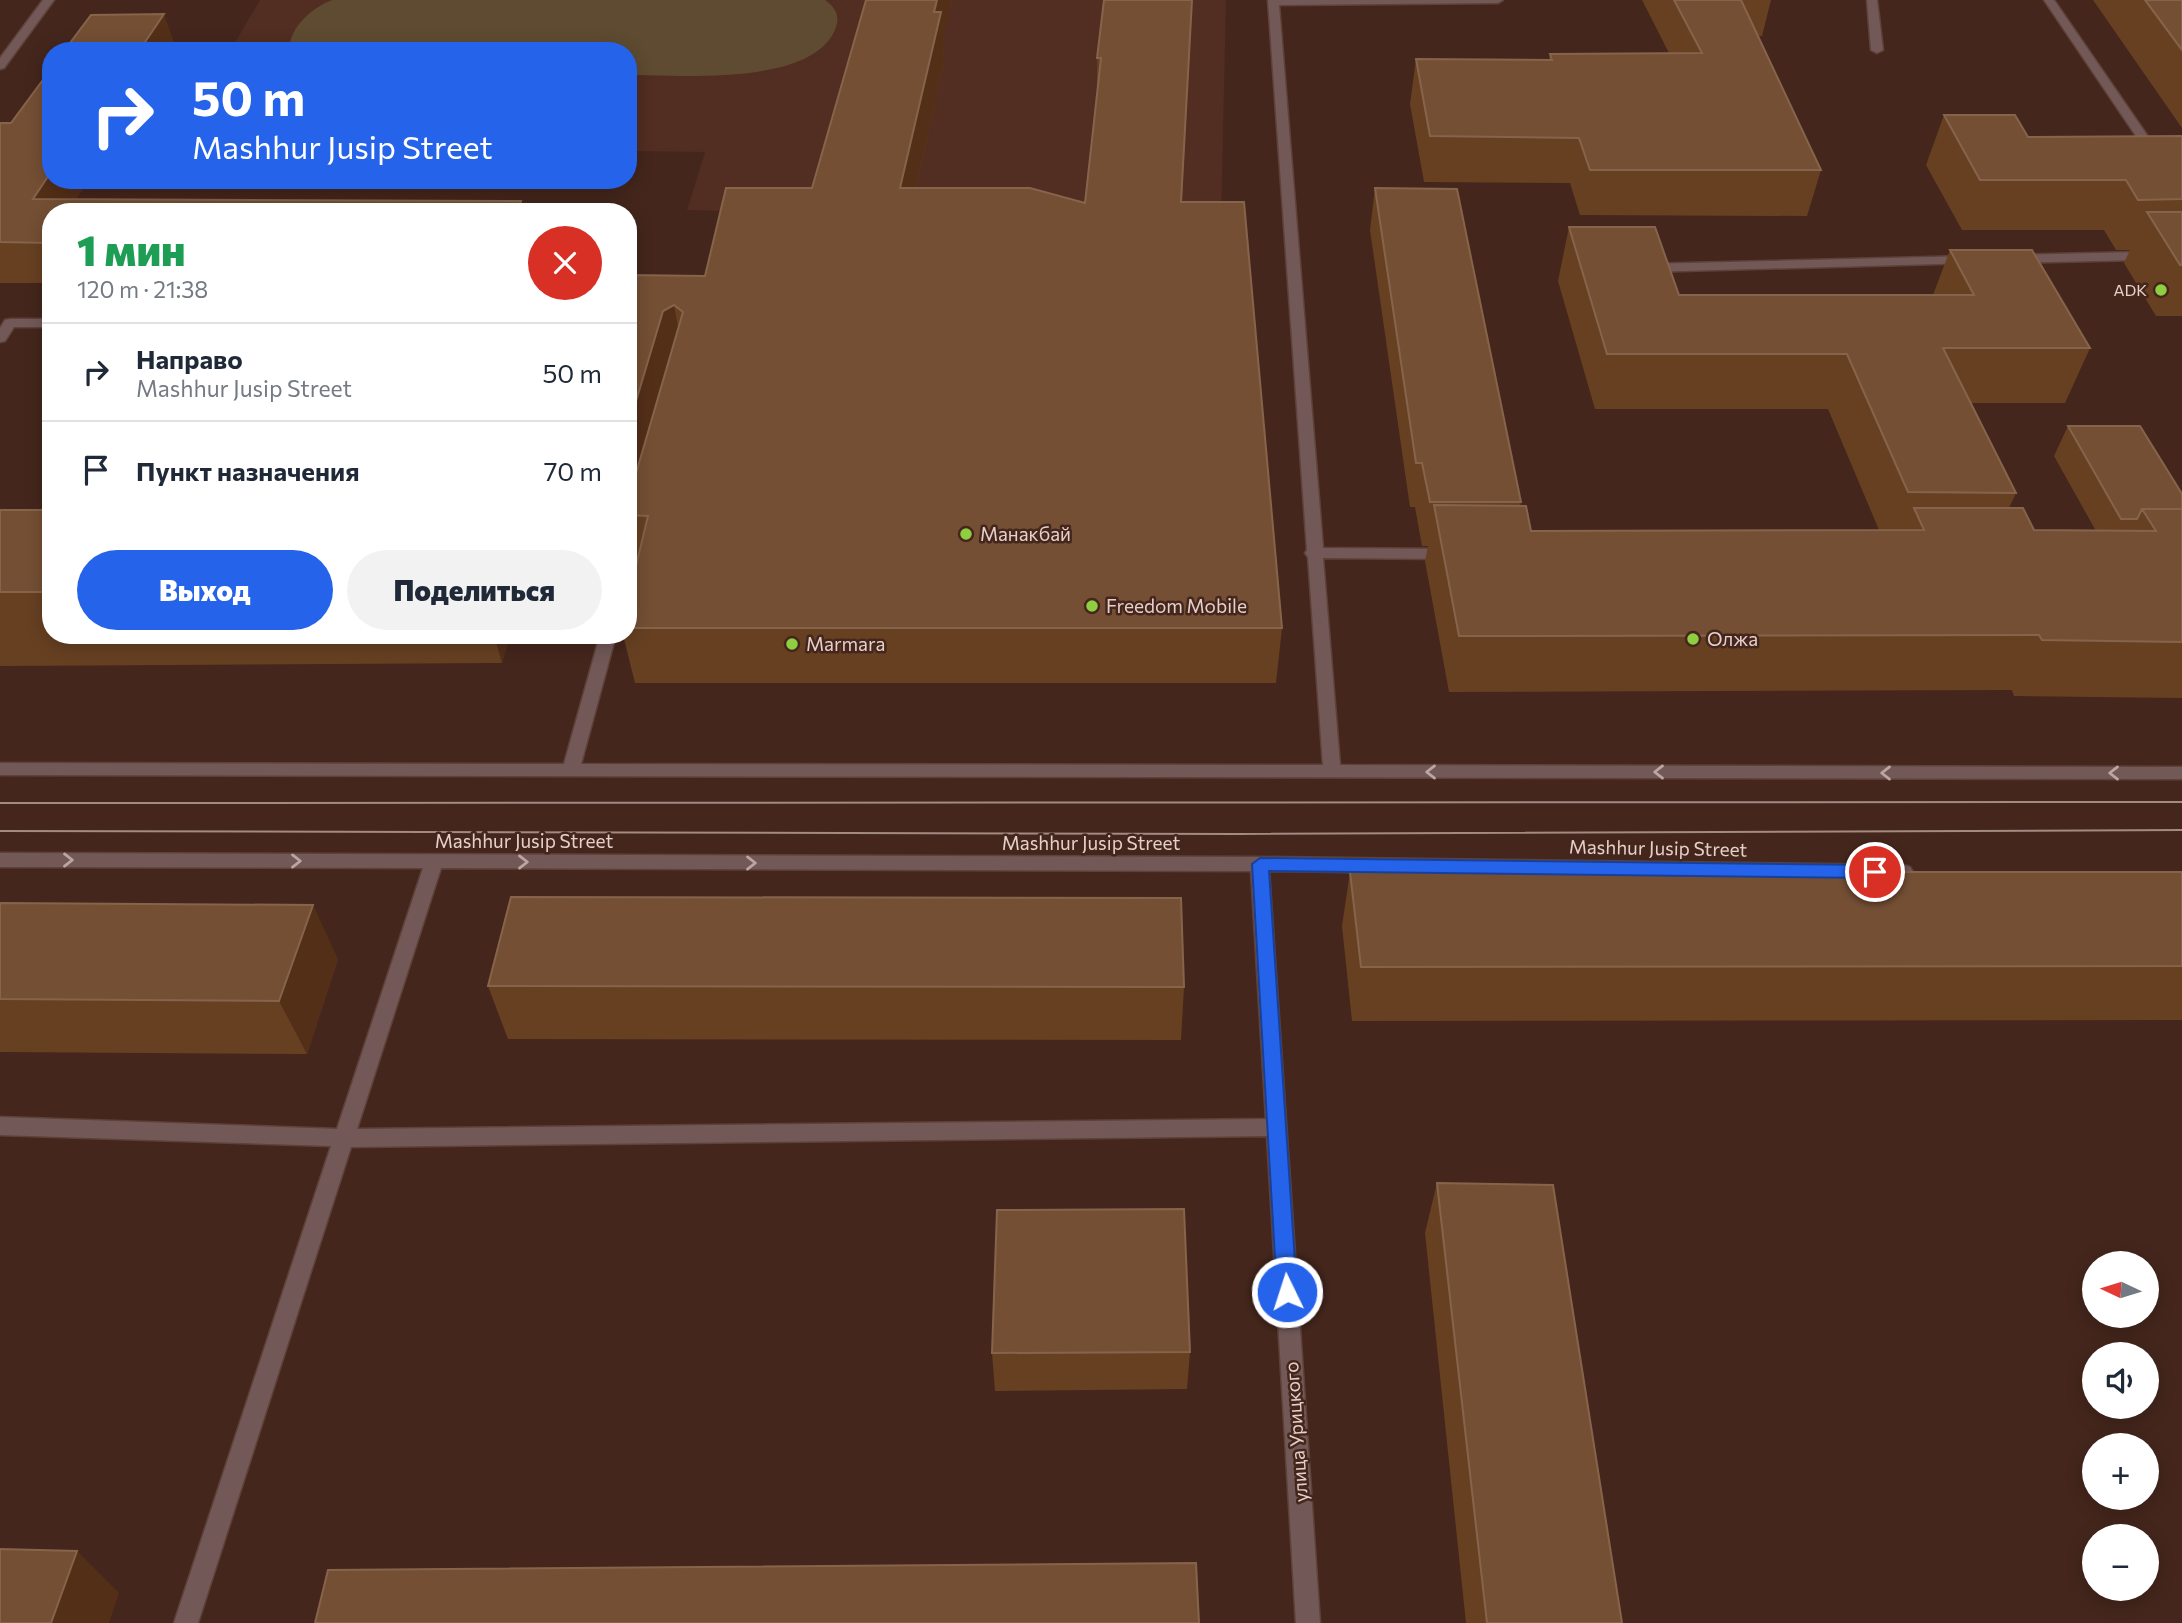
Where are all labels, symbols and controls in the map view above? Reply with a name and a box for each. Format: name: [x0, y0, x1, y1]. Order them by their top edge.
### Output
text: 50 m: [192, 66, 305, 126]
icon: right: [77, 70, 168, 161]
text: Mashhur Jusip Street: [192, 126, 493, 166]
text: 1 мин: [77, 223, 186, 275]
button: close: [528, 226, 602, 300]
text: 120 m · 21:38: [77, 275, 208, 303]
place label: ADK: [2113, 280, 2147, 299]
marker: ADK: [2153, 282, 2169, 298]
text: Направо: [136, 343, 243, 374]
icon: right: [77, 353, 115, 391]
text: 50 m: [542, 357, 602, 388]
text: Mashhur Jusip Street: [136, 374, 352, 402]
icon: arrive: [77, 451, 115, 489]
text: Пункт назначения: [136, 455, 360, 486]
text: 70 m: [544, 455, 602, 486]
place label: Манакбай: [980, 522, 1071, 545]
marker: Манакбай: [958, 526, 974, 542]
button: Выход: [77, 550, 333, 630]
button: Поделиться: [347, 550, 602, 630]
place label: Freedom Mobile: [1106, 594, 1247, 617]
marker: Freedom Mobile: [1084, 598, 1100, 614]
place label: Олжа: [1707, 627, 1758, 650]
marker: Олжа: [1685, 631, 1701, 647]
place label: Marmara: [806, 632, 885, 655]
marker: Marmara: [784, 636, 800, 652]
one-way arrow: [1426, 764, 1436, 780]
one-way arrow: [1653, 764, 1664, 780]
one-way arrow: [1881, 765, 1891, 781]
one-way arrow: [2108, 765, 2119, 781]
street label: Mashhur Jusip Street: [435, 829, 613, 852]
street label: Mashhur Jusip Street: [1002, 831, 1180, 854]
street label: Mashhur Jusip Street: [1569, 834, 1748, 861]
pin: [1845, 842, 1905, 902]
one-way arrow: [63, 852, 74, 868]
one-way arrow: [291, 853, 301, 869]
icon: arrive: [1856, 853, 1894, 891]
one-way arrow: [518, 854, 529, 870]
one-way arrow: [745, 855, 756, 870]
north arrow: [2082, 1251, 2160, 1328]
map controls: [2082, 1251, 2159, 1601]
position arrow: [1250, 1255, 1324, 1329]
button: sound: [2082, 1342, 2159, 1419]
street label: улица Урицкого: [1279, 1361, 1312, 1503]
button: +: [2082, 1433, 2159, 1510]
button: −: [2082, 1524, 2159, 1601]

